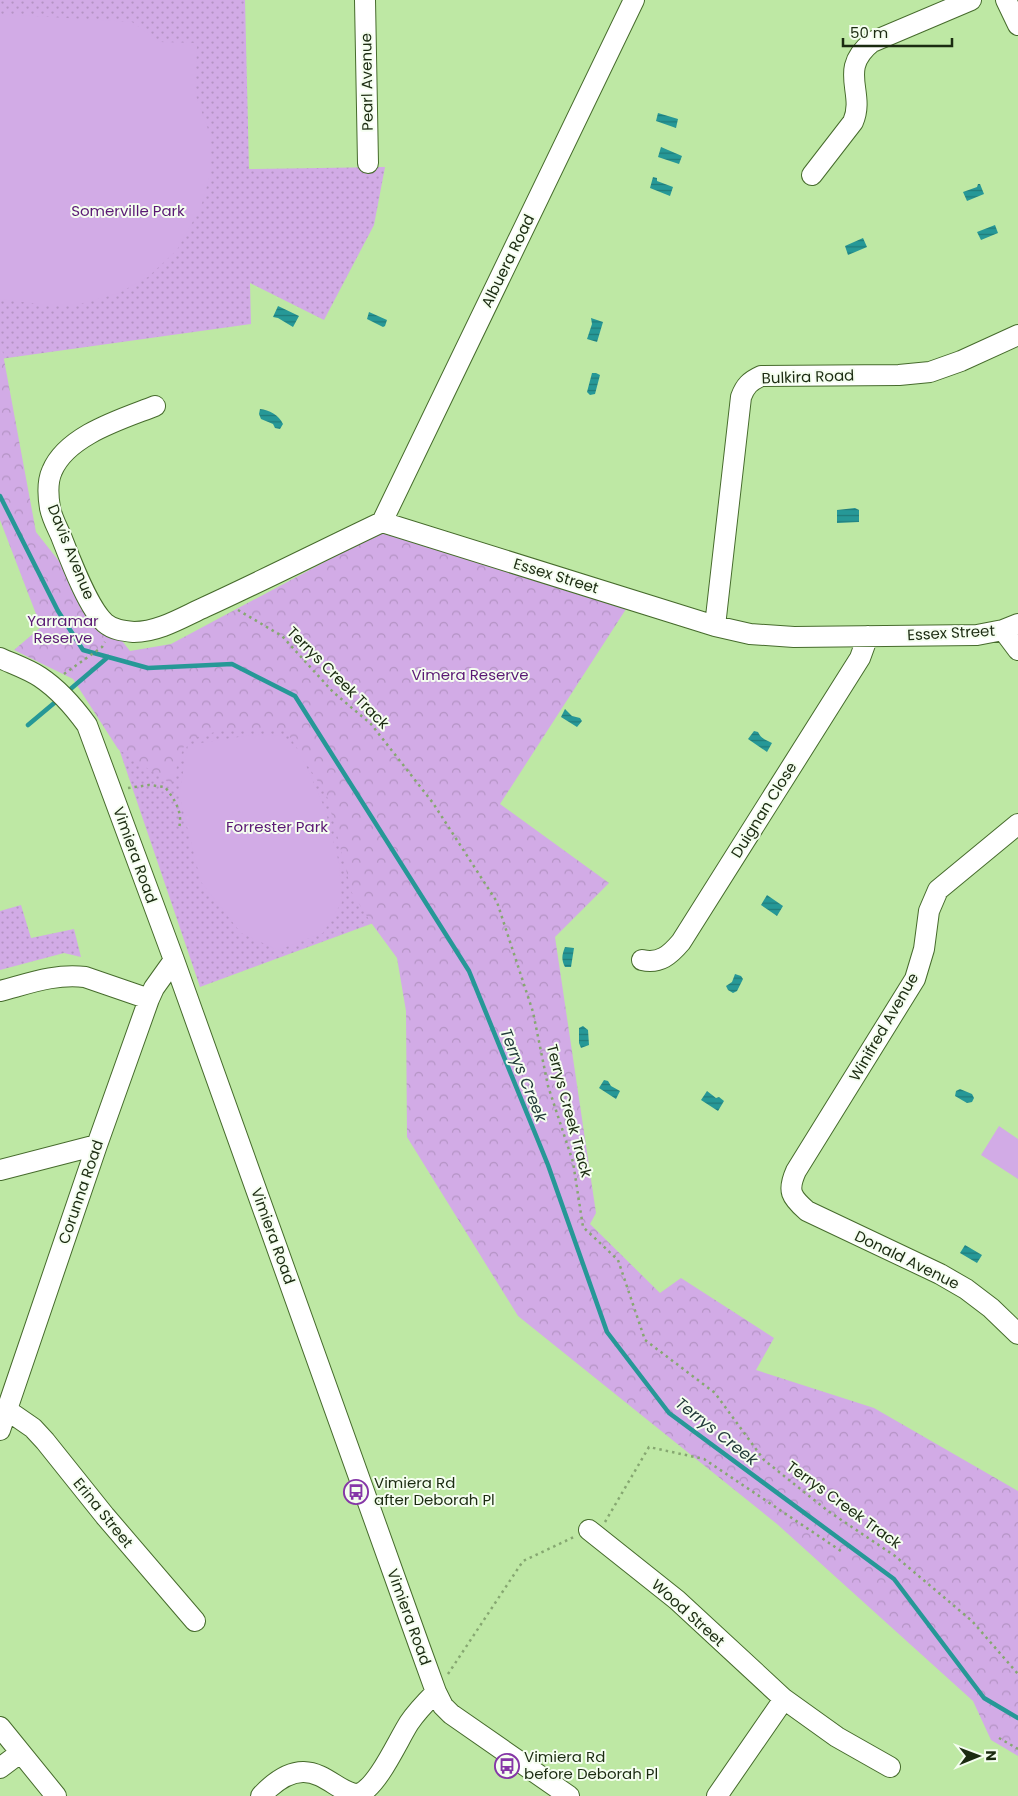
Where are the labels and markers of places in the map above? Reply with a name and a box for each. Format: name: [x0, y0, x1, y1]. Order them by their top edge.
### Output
place label: Vimiera Rd after Deborah Pl: [374, 1472, 495, 1510]
bus stop icon: Vimiera Rd after Deborah Pl: [343, 1479, 369, 1505]
place label: Vimiera Rd before Deborah Pl: [524, 1746, 658, 1784]
bus stop icon: Vimiera Rd before Deborah Pl: [494, 1753, 520, 1779]

